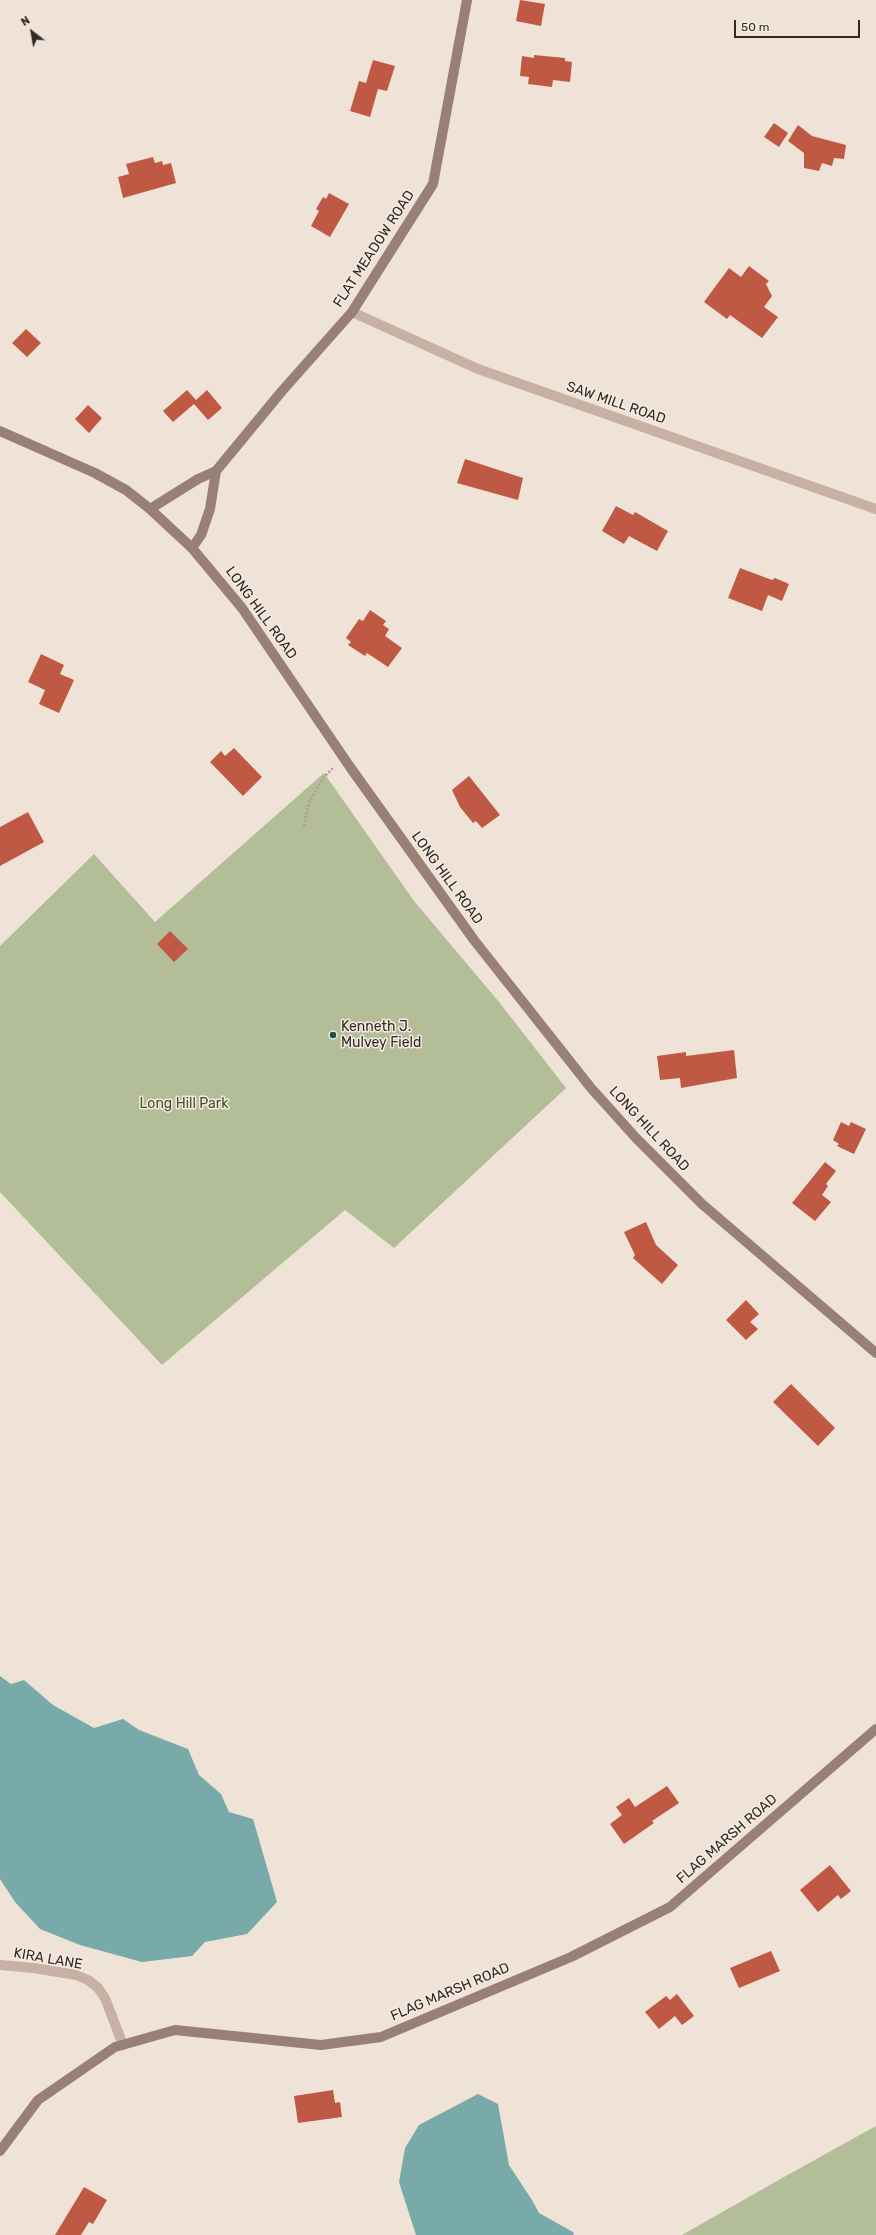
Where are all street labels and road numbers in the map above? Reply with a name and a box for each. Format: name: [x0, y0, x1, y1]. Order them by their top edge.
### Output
street label: FLAT MEADOW ROAD: [330, 187, 418, 311]
street label: SAW MILL ROAD: [564, 378, 668, 428]
street label: LONG HILL ROAD: [222, 563, 300, 663]
street label: LONG HILL ROAD: [408, 828, 486, 928]
street label: LONG HILL ROAD: [605, 1083, 693, 1175]
street label: FLAG MARSH ROAD: [673, 1791, 781, 1887]
street label: KIRA LANE: [12, 1945, 84, 1973]
street label: FLAG MARSH ROAD: [388, 1959, 512, 2025]

